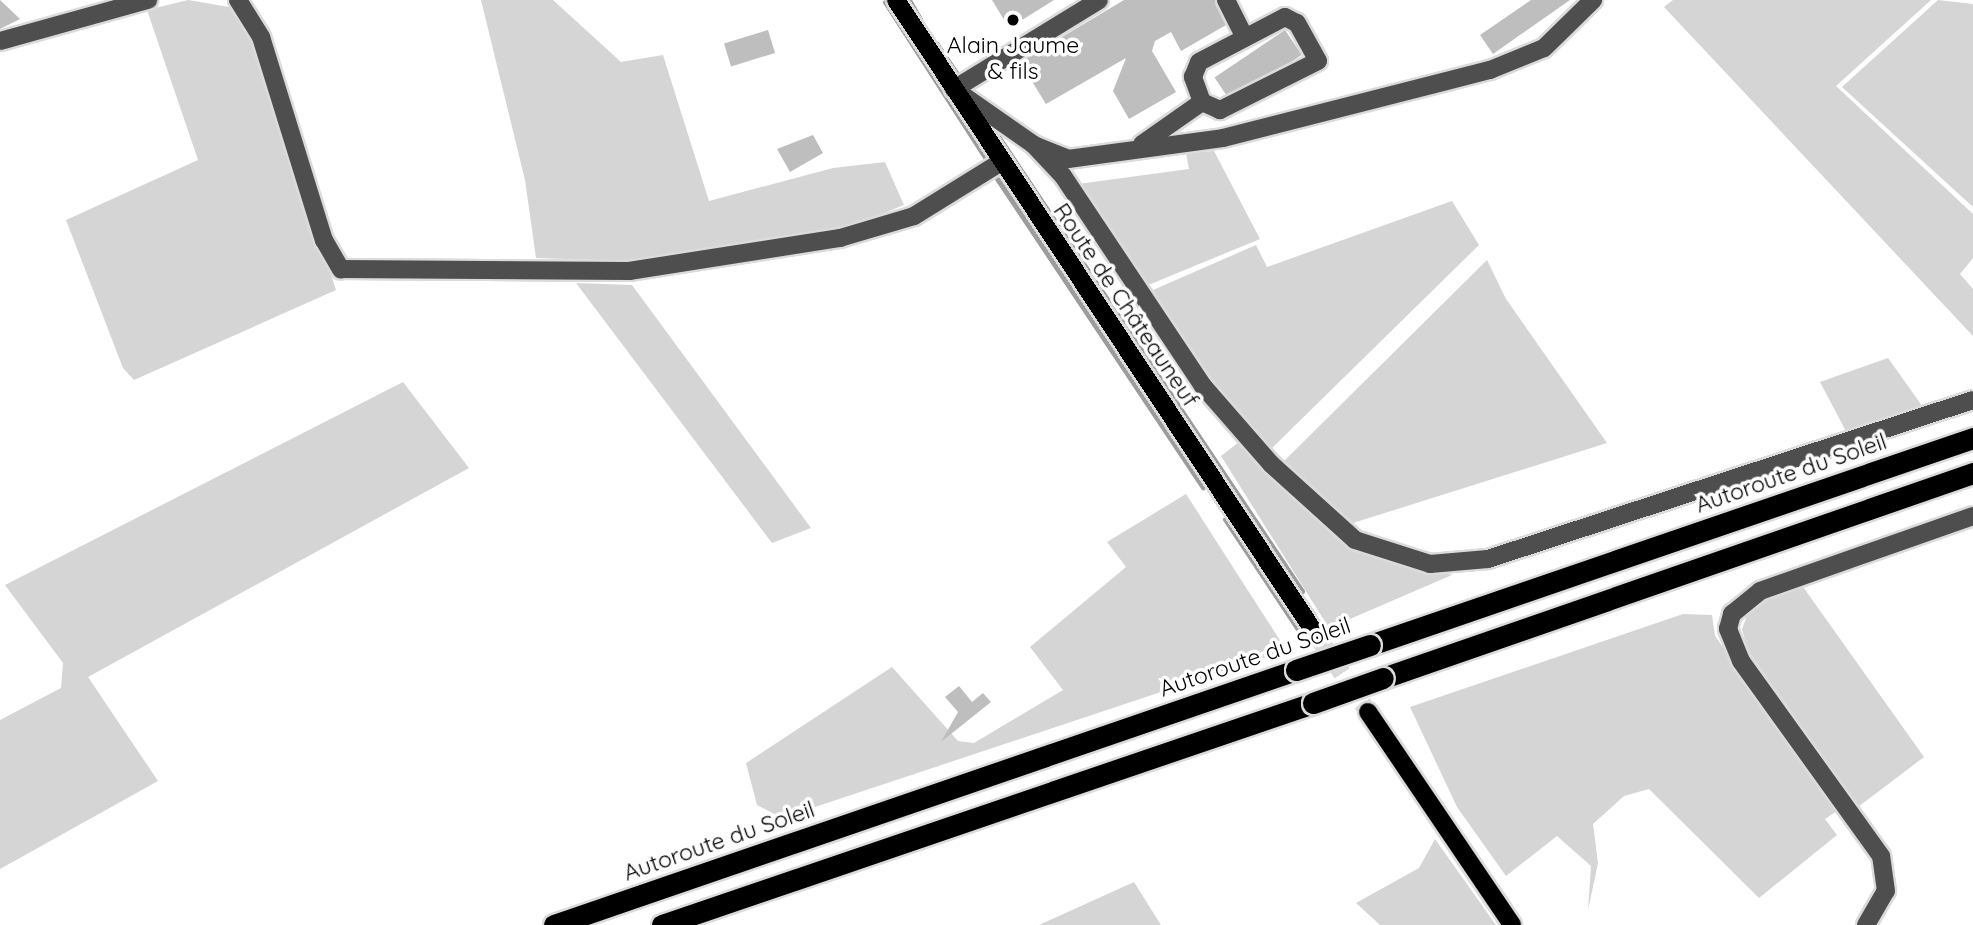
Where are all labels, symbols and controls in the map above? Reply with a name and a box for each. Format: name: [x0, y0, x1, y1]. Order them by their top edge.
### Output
marker: Alain Jaume & fils: [1005, 12, 1021, 28]
place label: Alain Jaume & fils: [947, 31, 1079, 85]
street label: Route de Châteauneuf: [1048, 198, 1204, 412]
street label: Autoroute du Soleil: [1692, 427, 1890, 519]
street label: Autoroute du Soleil: [1156, 611, 1354, 703]
street label: Autoroute du Soleil: [620, 795, 818, 887]

